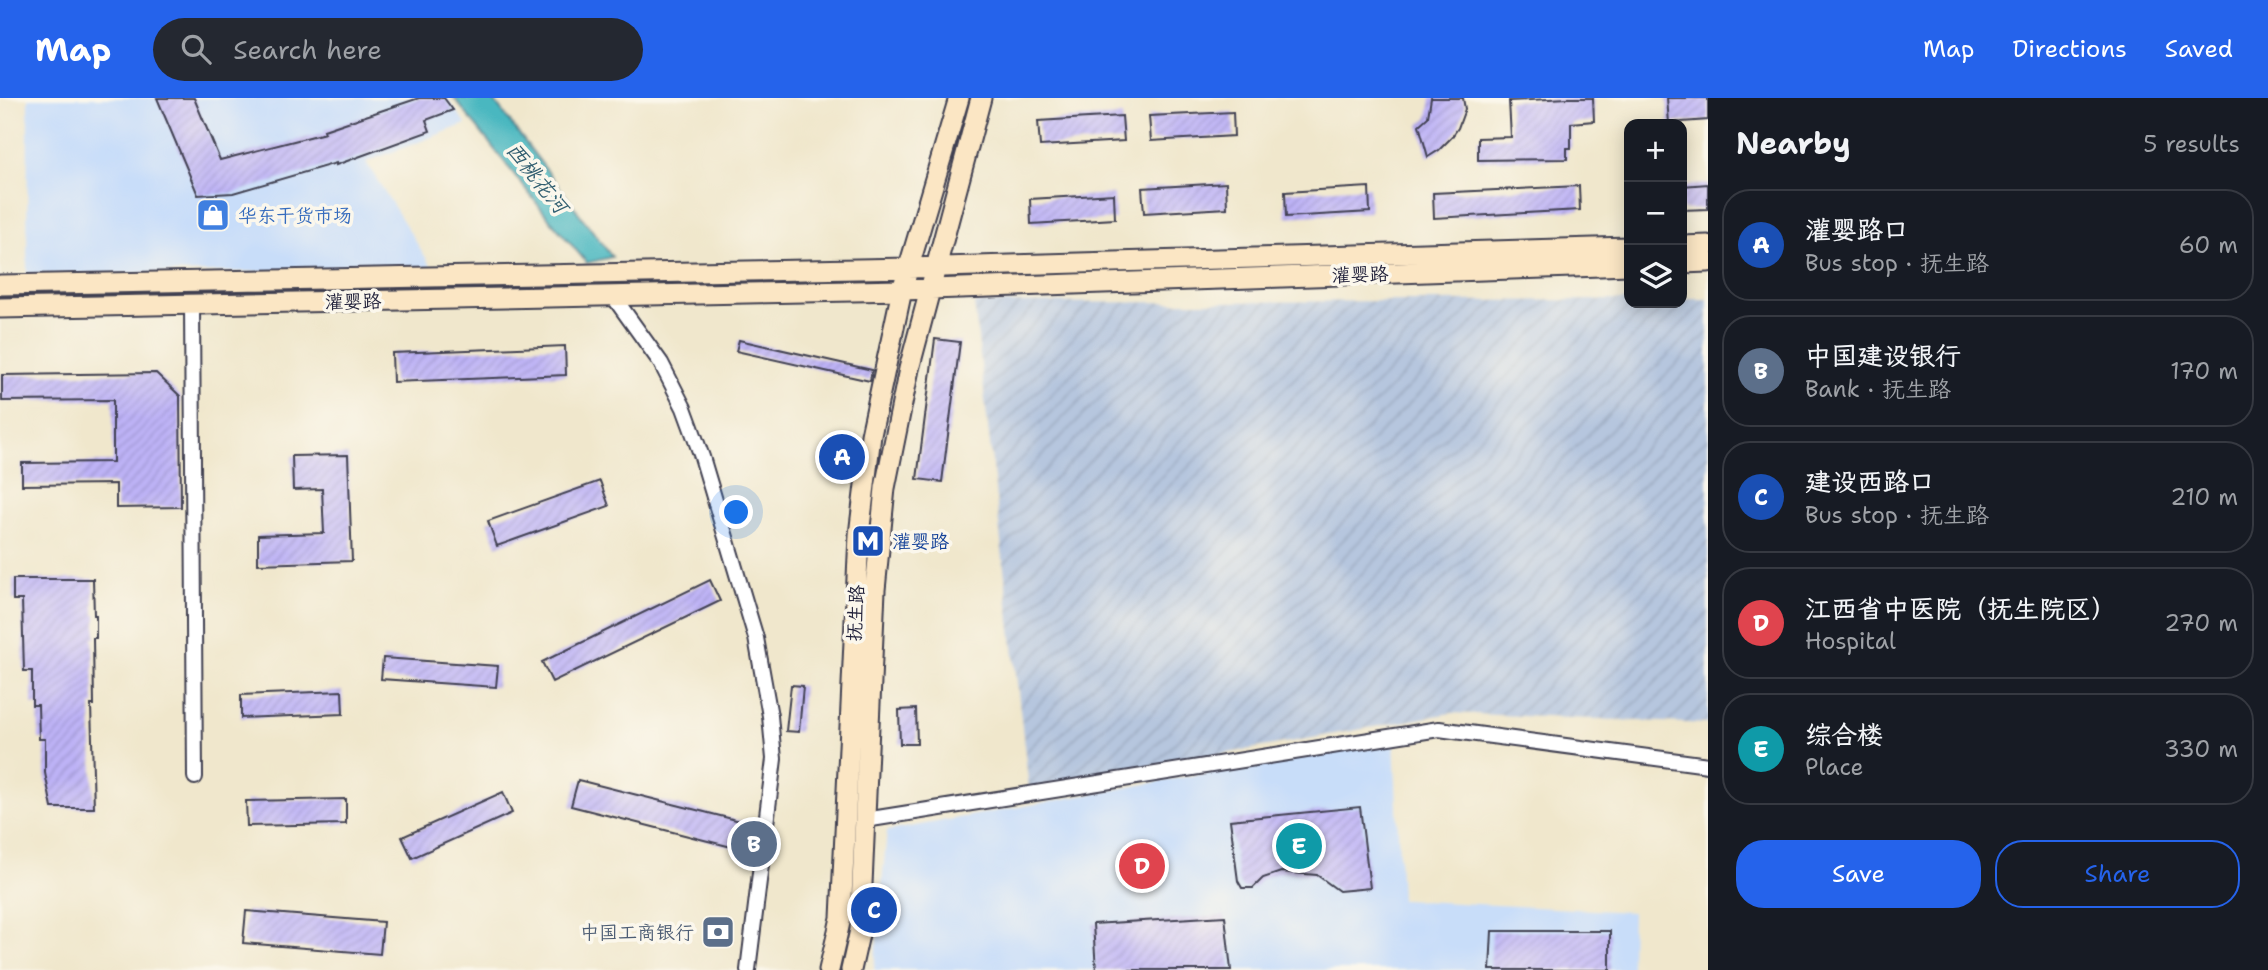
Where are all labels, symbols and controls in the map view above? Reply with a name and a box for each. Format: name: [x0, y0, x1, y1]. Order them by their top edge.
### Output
search box: [153, 18, 643, 81]
text: Map: [35, 27, 111, 72]
icon: search: [177, 30, 215, 68]
text: Search here: [233, 32, 382, 67]
text: Map: [1923, 33, 1974, 65]
text: Directions: [2012, 33, 2127, 65]
text: Saved: [2165, 33, 2233, 65]
map controls: [1624, 119, 1687, 308]
button: +: [1624, 119, 1687, 182]
text: Nearby: [1736, 123, 1851, 164]
text: 5 results: [2143, 129, 2240, 159]
water label: 西桃花河: [500, 137, 576, 222]
button: −: [1624, 182, 1687, 245]
shop icon: 华东干货市场: [194, 196, 232, 234]
place label: 华东干货市场: [238, 203, 352, 228]
text: 灌婴路口: [1805, 212, 1909, 247]
text: A: [1752, 230, 1770, 260]
text: 60 m: [2179, 230, 2238, 260]
button: layers: [1624, 245, 1687, 308]
text: Bus stop · 抚生路: [1805, 248, 1989, 278]
street label: 灌婴路: [1331, 261, 1389, 288]
street label: 灌婴路: [324, 289, 382, 314]
text: 中国建设银行: [1805, 338, 1961, 373]
text: B: [1754, 356, 1768, 386]
text: 170 m: [2170, 356, 2238, 386]
text: Bank · 抚生路: [1805, 374, 1951, 404]
pin: A: [819, 431, 865, 483]
text: 建设西路口: [1805, 464, 1935, 499]
text: C: [1754, 482, 1768, 512]
text: 210 m: [2170, 482, 2238, 512]
your location: [719, 495, 753, 529]
text: Bus stop · 抚生路: [1805, 500, 1989, 530]
metro station icon: 灌婴路: [849, 522, 887, 560]
place label: 灌婴路: [892, 529, 949, 554]
street label: 抚生路: [842, 584, 869, 642]
text: 江西省中医院（抚生院区）: [1805, 591, 2117, 626]
text: D: [1753, 608, 1769, 638]
text: 270 m: [2164, 608, 2238, 638]
text: Hospital: [1805, 626, 1896, 656]
text: 综合楼: [1805, 717, 1883, 752]
text: E: [1753, 734, 1769, 764]
text: 330 m: [2164, 734, 2238, 764]
text: Place: [1805, 752, 1864, 782]
pin: B: [731, 818, 777, 870]
pin: E: [1276, 820, 1322, 872]
pin: D: [1119, 840, 1165, 892]
button: Save: [1736, 840, 1981, 908]
button: Share: [1995, 840, 2240, 908]
pin: C: [851, 884, 897, 936]
bank icon: 中国工商银行: [699, 913, 737, 951]
place label: 中国工商银行: [580, 920, 694, 945]

